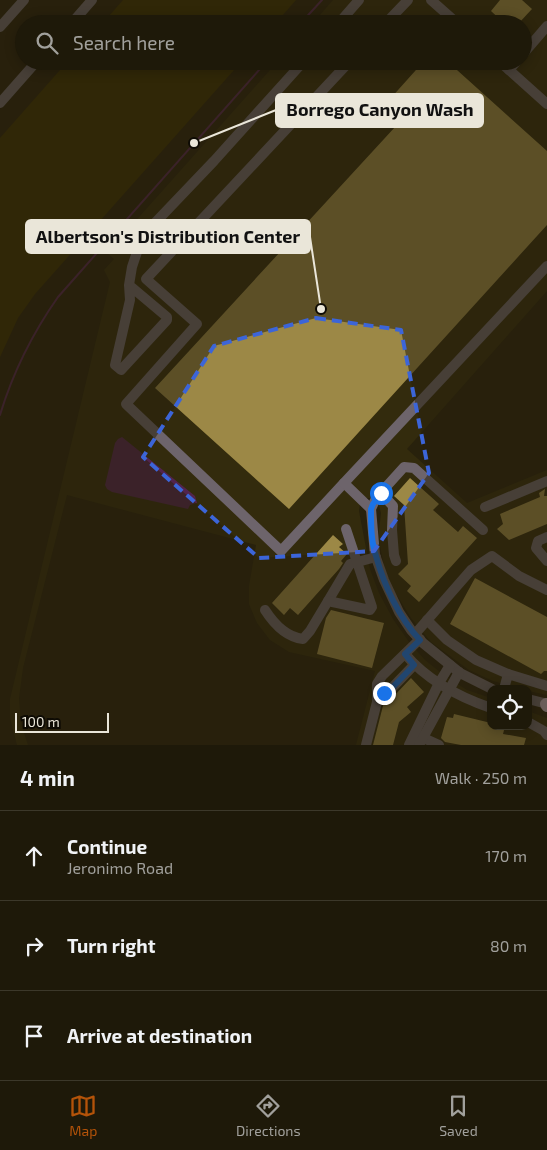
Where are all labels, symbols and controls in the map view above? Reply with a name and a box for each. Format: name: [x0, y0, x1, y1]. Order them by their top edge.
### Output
search box: [15, 15, 532, 70]
icon: search: [33, 29, 61, 57]
text: Search here: [73, 31, 175, 54]
callout: Borrego Canyon Wash: [276, 94, 483, 127]
text: Borrego Canyon Wash: [286, 98, 474, 120]
callout: Albertson's Distribution Center: [26, 220, 310, 253]
text: Albertson's Distribution Center: [36, 225, 300, 247]
route start: [370, 482, 393, 505]
route end: [373, 682, 396, 705]
map controls: [487, 685, 532, 730]
button: locate: [487, 685, 532, 730]
scale bar: [15, 710, 109, 733]
text: 100 m: [22, 713, 60, 730]
text: 4 min: [20, 765, 75, 790]
text: Walk · 250 m: [435, 768, 527, 787]
text: Continue: [67, 835, 147, 858]
icon: ahead: [20, 842, 48, 870]
text: 170 m: [485, 846, 527, 865]
text: Jeronimo Road: [67, 858, 173, 877]
icon: right: [20, 932, 48, 960]
text: Turn right: [67, 934, 155, 957]
text: 80 m: [490, 936, 527, 955]
icon: arrive: [20, 1022, 48, 1050]
text: Arrive at destination: [67, 1024, 252, 1047]
tab: Map: [69, 1092, 97, 1139]
tab: Directions: [236, 1092, 301, 1139]
tab: Saved: [439, 1092, 478, 1139]

